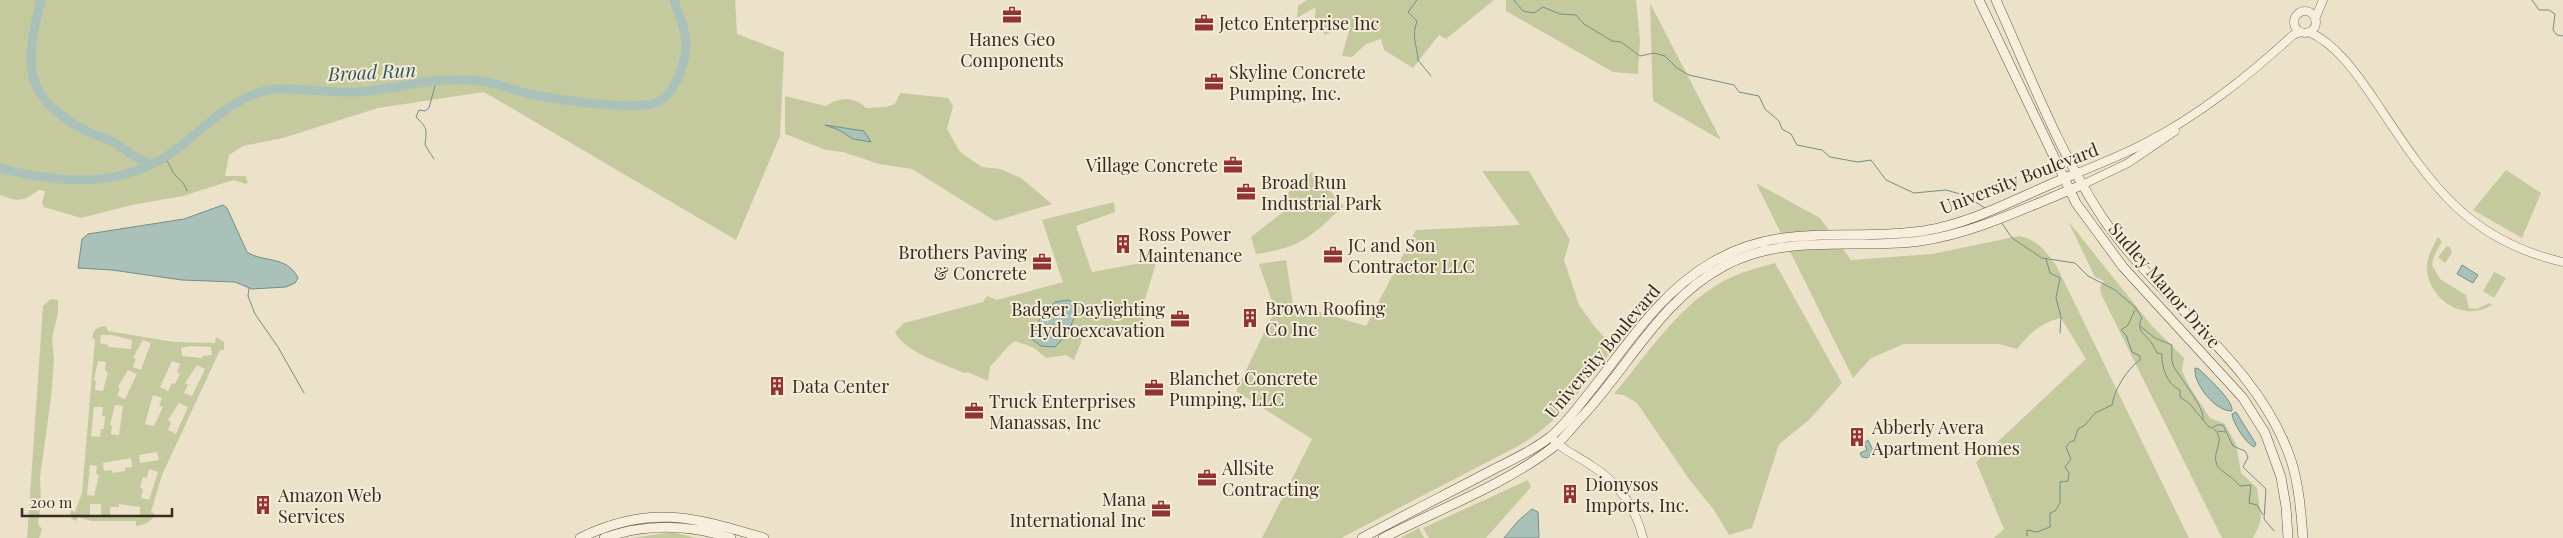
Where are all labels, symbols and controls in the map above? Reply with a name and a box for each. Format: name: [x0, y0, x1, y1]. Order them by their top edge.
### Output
office icon: Hanes Geo Components: [1001, 4, 1023, 26]
place label: Jetco Enterprise Inc: [1218, 11, 1380, 35]
office icon: Jetco Enterprise Inc: [1193, 12, 1215, 34]
place label: Hanes Geo Components: [960, 27, 1064, 72]
water label: Broad Run: [326, 56, 417, 86]
place label: Skyline Concrete Pumping, Inc.: [1229, 60, 1366, 105]
office icon: Skyline Concrete Pumping, Inc.: [1203, 71, 1225, 93]
street label: University Boulevard: [1936, 137, 2102, 219]
place label: Village Concrete: [1085, 153, 1218, 177]
office icon: Village Concrete: [1222, 154, 1244, 176]
place label: Broad Run Industrial Park: [1261, 170, 1382, 215]
office icon: Broad Run Industrial Park: [1235, 181, 1257, 203]
street label: Sudley Manor Drive: [2104, 217, 2226, 353]
place label: Ross Power Maintenance: [1138, 222, 1242, 267]
building icon: Ross Power Maintenance: [1112, 233, 1134, 255]
place label: JC and Son Contractor LLC: [1347, 233, 1475, 278]
place label: Brothers Paving & Concrete: [898, 240, 1027, 285]
office icon: JC and Son Contractor LLC: [1322, 244, 1344, 266]
office icon: Brothers Paving & Concrete: [1031, 251, 1053, 273]
street label: University Boulevard: [1539, 279, 1665, 423]
place label: Brown Roofing Co Inc: [1265, 296, 1386, 341]
place label: Badger Daylighting Hydroexcavation: [1011, 297, 1165, 342]
building icon: Brown Roofing Co Inc: [1239, 307, 1261, 329]
office icon: Badger Daylighting Hydroexcavation: [1169, 308, 1191, 330]
place label: Blanchet Concrete Pumping, LLC: [1169, 366, 1318, 411]
place label: Data Center: [792, 374, 889, 398]
building icon: Data Center: [766, 375, 788, 397]
office icon: Blanchet Concrete Pumping, LLC: [1143, 377, 1165, 399]
place label: Truck Enterprises Manassas, Inc: [989, 389, 1136, 434]
office icon: Truck Enterprises Manassas, Inc: [963, 400, 985, 422]
place label: Abberly Avera Apartment Homes: [1871, 415, 2020, 460]
building icon: Abberly Avera Apartment Homes: [1846, 426, 1868, 448]
place label: AllSite Contracting: [1221, 456, 1319, 501]
office icon: AllSite Contracting: [1196, 467, 1218, 489]
place label: Dionysos Imports, Inc.: [1585, 472, 1689, 517]
place label: Amazon Web Services: [277, 483, 382, 528]
building icon: Dionysos Imports, Inc.: [1559, 483, 1581, 505]
scale bar: [22, 486, 172, 518]
place label: Mana International Inc: [1010, 487, 1146, 532]
text: 200 m: [30, 492, 73, 512]
building icon: Amazon Web Services: [252, 494, 274, 516]
office icon: Mana International Inc: [1150, 498, 1172, 520]

